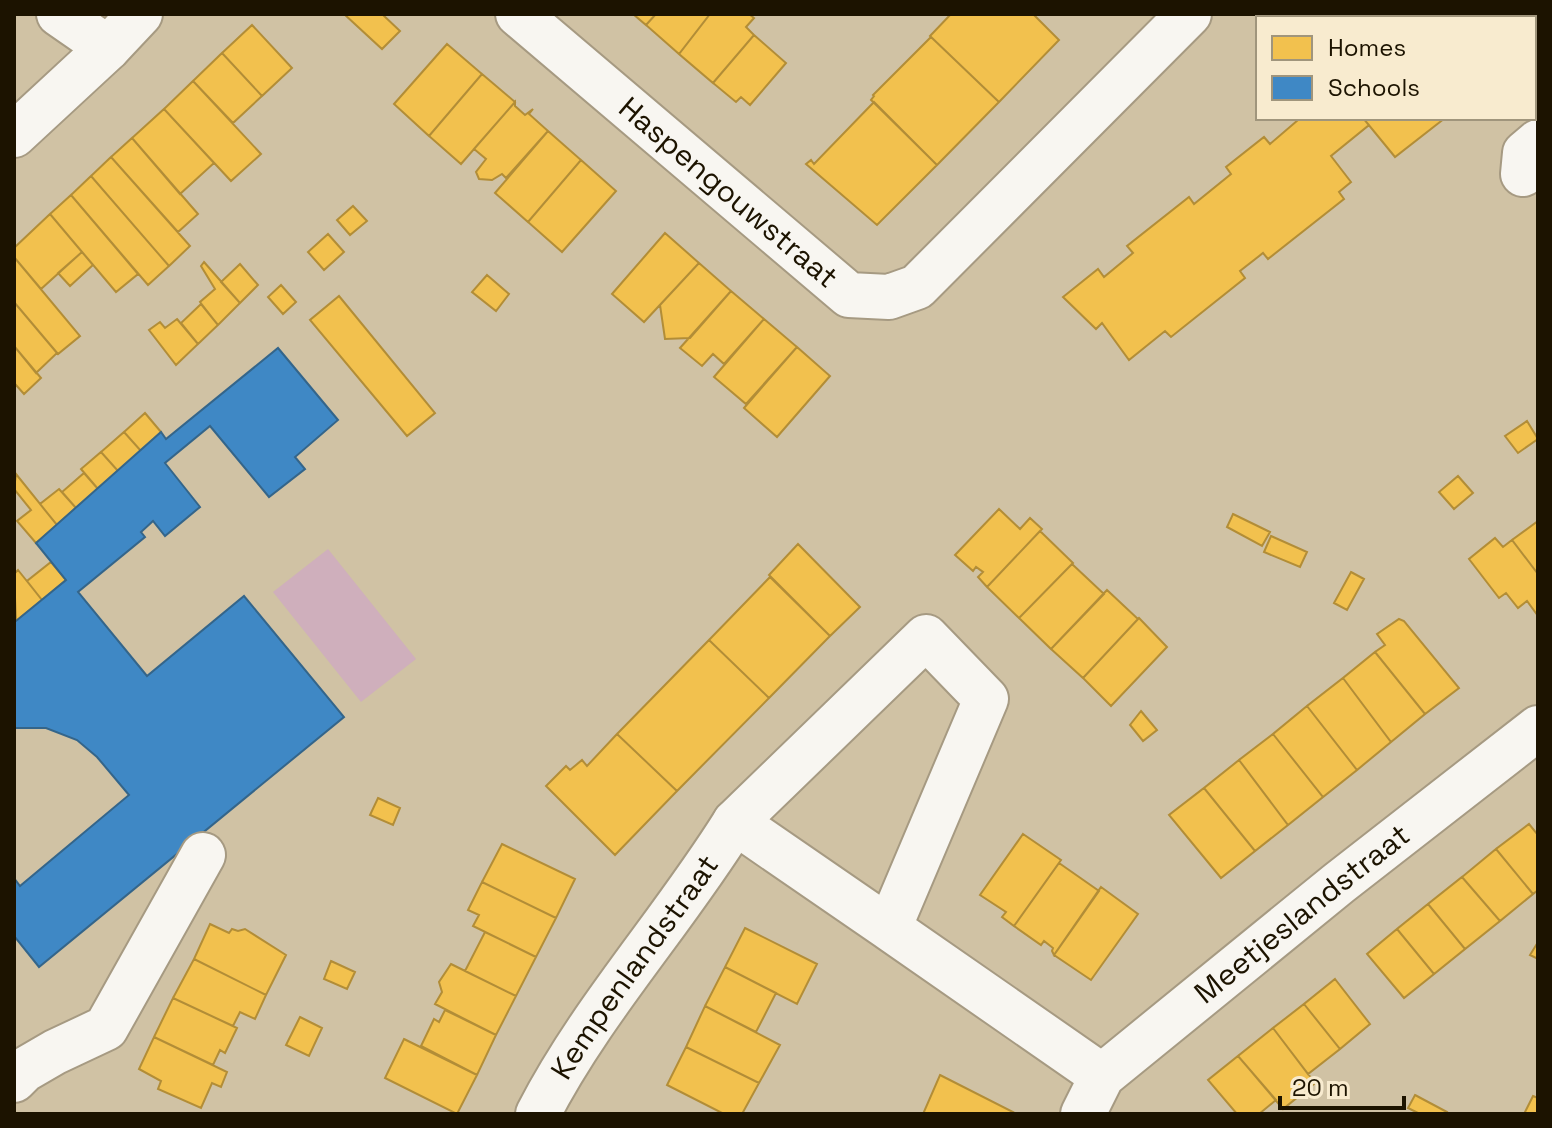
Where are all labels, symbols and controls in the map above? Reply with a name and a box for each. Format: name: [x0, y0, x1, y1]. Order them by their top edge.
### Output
legend: [1256, 16, 1536, 120]
text: Homes: [1328, 32, 1406, 63]
text: Schools: [1328, 72, 1420, 103]
street label: Haspengouwstraat: [611, 88, 846, 296]
street label: Meetjeslandstraat: [1186, 815, 1417, 1012]
street label: Kempenlandstraat: [542, 847, 727, 1086]
scale bar: [1280, 1060, 1404, 1110]
text: 20 m: [1292, 1072, 1349, 1103]

